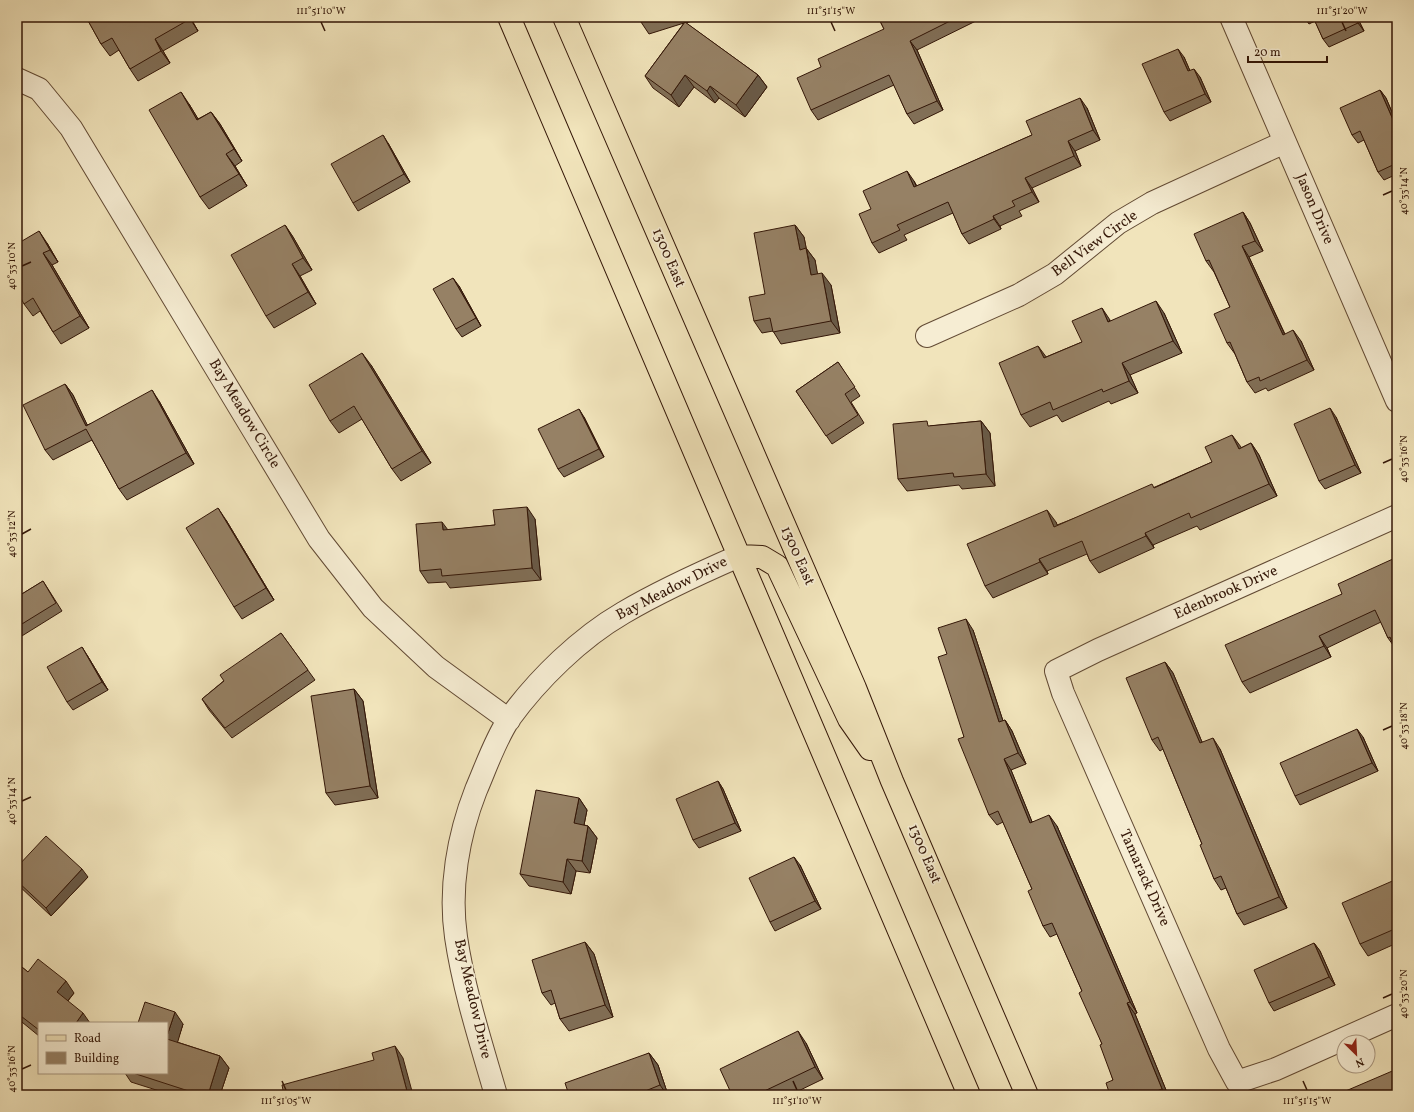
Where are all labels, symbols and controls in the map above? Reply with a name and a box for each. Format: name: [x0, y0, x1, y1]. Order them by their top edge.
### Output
text: 111°51'10"W: [296, 4, 346, 18]
text: 111°51'15"W: [807, 4, 855, 18]
text: 111°51'20"W: [1317, 4, 1368, 18]
scale bar: [1248, 38, 1327, 64]
text: 20 m: [1254, 45, 1281, 61]
text: 40°33'14"N: [1397, 166, 1411, 215]
street label: Jason Drive: [1290, 170, 1338, 248]
street label: Bell View Circle: [1048, 206, 1142, 282]
street label: 1300 East: [646, 225, 690, 291]
text: 40°33'10"N: [5, 241, 19, 290]
street label: Bay Meadow Circle: [203, 355, 285, 473]
text: 40°33'16"N: [1397, 435, 1411, 483]
text: 40°33'12"N: [5, 510, 19, 558]
street label: 1300 East: [775, 523, 819, 589]
street label: Bay Meadow Drive: [613, 552, 731, 626]
street label: Edenbrook Drive: [1171, 561, 1281, 625]
text: 40°33'18"N: [1397, 702, 1411, 750]
text: 40°33'14"N: [5, 776, 19, 825]
street label: 1300 East: [902, 821, 946, 887]
street label: Tamarack Drive: [1113, 826, 1175, 930]
street label: Bay Meadow Drive: [448, 937, 496, 1061]
text: 40°33'20"N: [1397, 969, 1411, 1019]
legend: [38, 1022, 168, 1074]
text: Road: [74, 1031, 101, 1047]
north arrow: [1336, 1034, 1376, 1074]
text: 40°33'16"N: [5, 1045, 19, 1093]
text: Building: [74, 1051, 119, 1067]
text: N: [1353, 1053, 1366, 1070]
text: 111°51'05"W: [261, 1094, 311, 1108]
text: 111°51'10"W: [772, 1094, 822, 1108]
text: 111°51'15"W: [1283, 1094, 1331, 1108]

